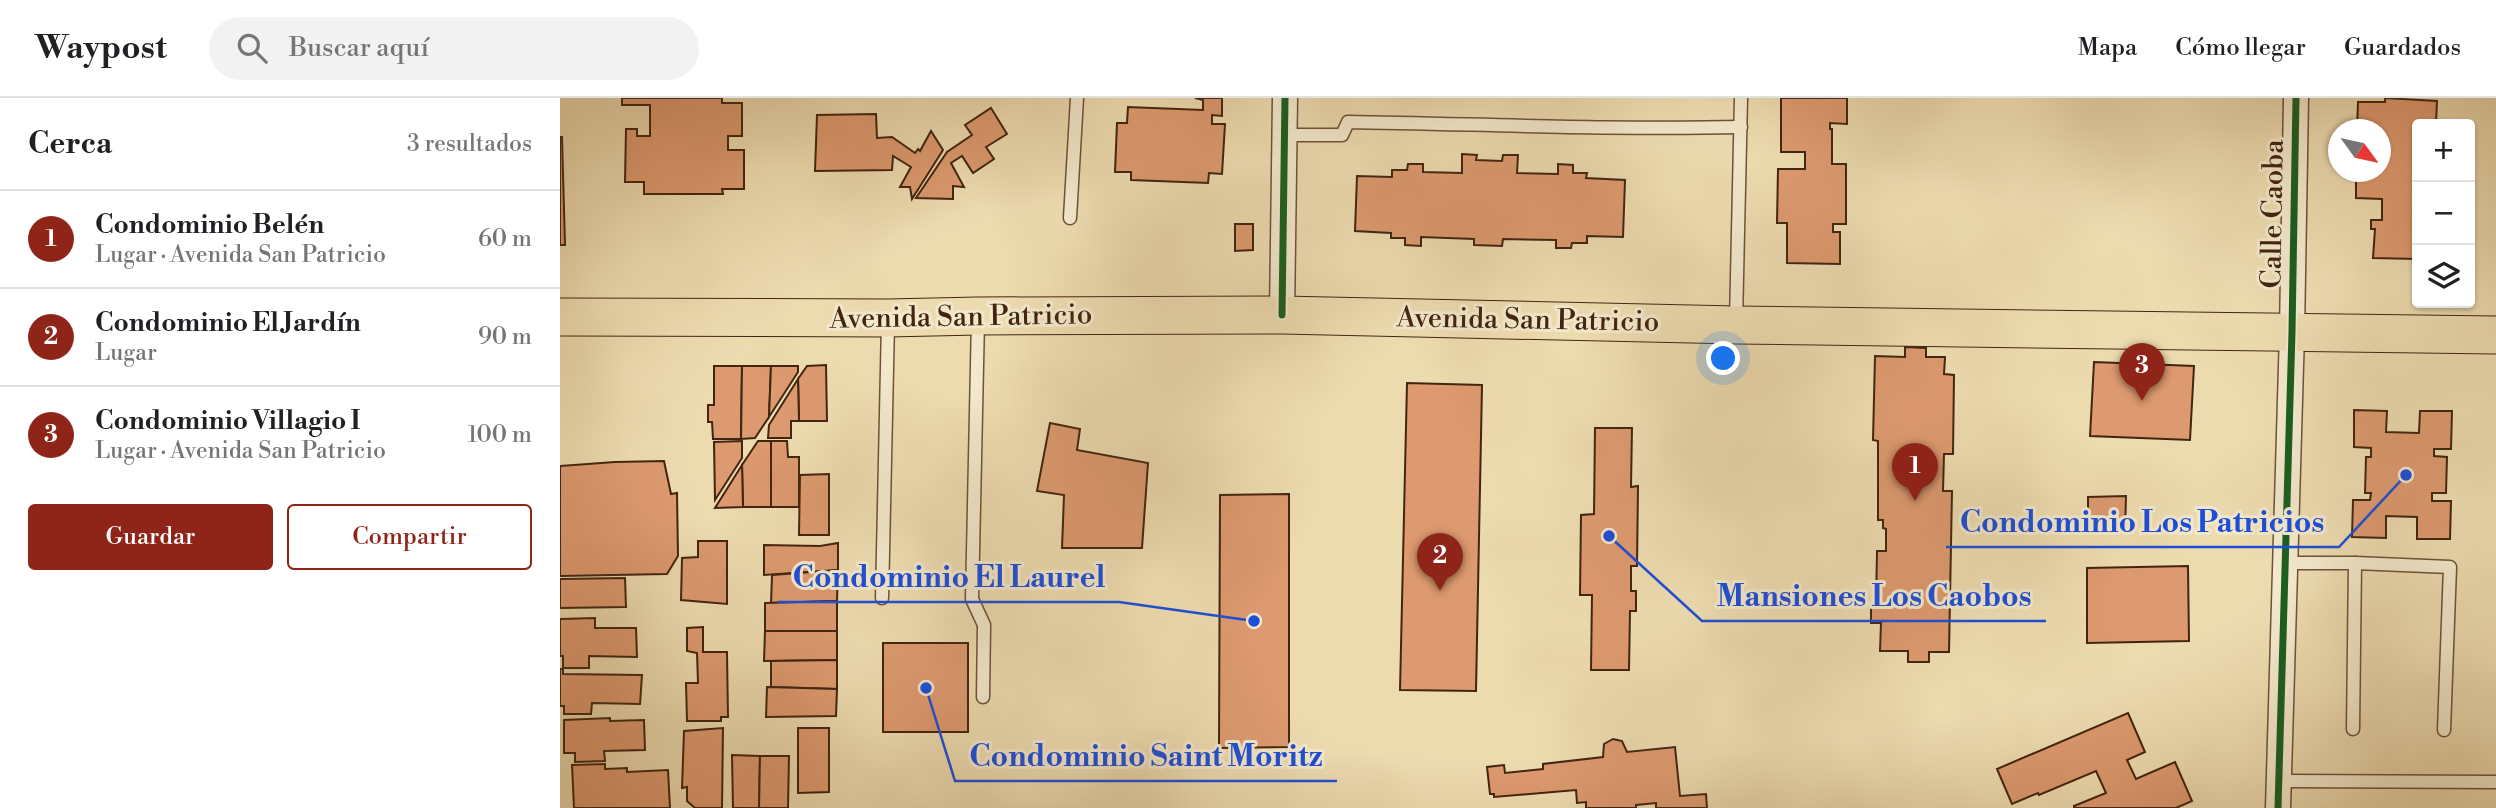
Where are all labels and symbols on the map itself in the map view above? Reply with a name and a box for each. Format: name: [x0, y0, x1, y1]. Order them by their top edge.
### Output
north arrow: [2328, 119, 2391, 182]
street label: Calle Caoba: [2254, 138, 2292, 289]
street label: Avenida San Patricio: [828, 297, 1093, 337]
street label: Avenida San Patricio: [1395, 300, 1660, 340]
your location: [1706, 341, 1740, 375]
pin: 3: [2119, 343, 2165, 401]
pin: 1: [1892, 443, 1938, 501]
callout: Condominio Los Patricios: [1946, 496, 2339, 547]
text: Condominio Los Patricios: [1960, 504, 2324, 542]
pin: 2: [1417, 533, 1463, 591]
callout: Condominio El Laurel: [778, 551, 1119, 602]
text: Condominio El Laurel: [793, 559, 1106, 597]
callout: Mansiones Los Caobos: [1702, 570, 2046, 621]
text: Mansiones Los Caobos: [1716, 578, 2032, 616]
callout: Condominio Saint Moritz: [955, 730, 1337, 781]
text: Condominio Saint Moritz: [969, 738, 1323, 776]

